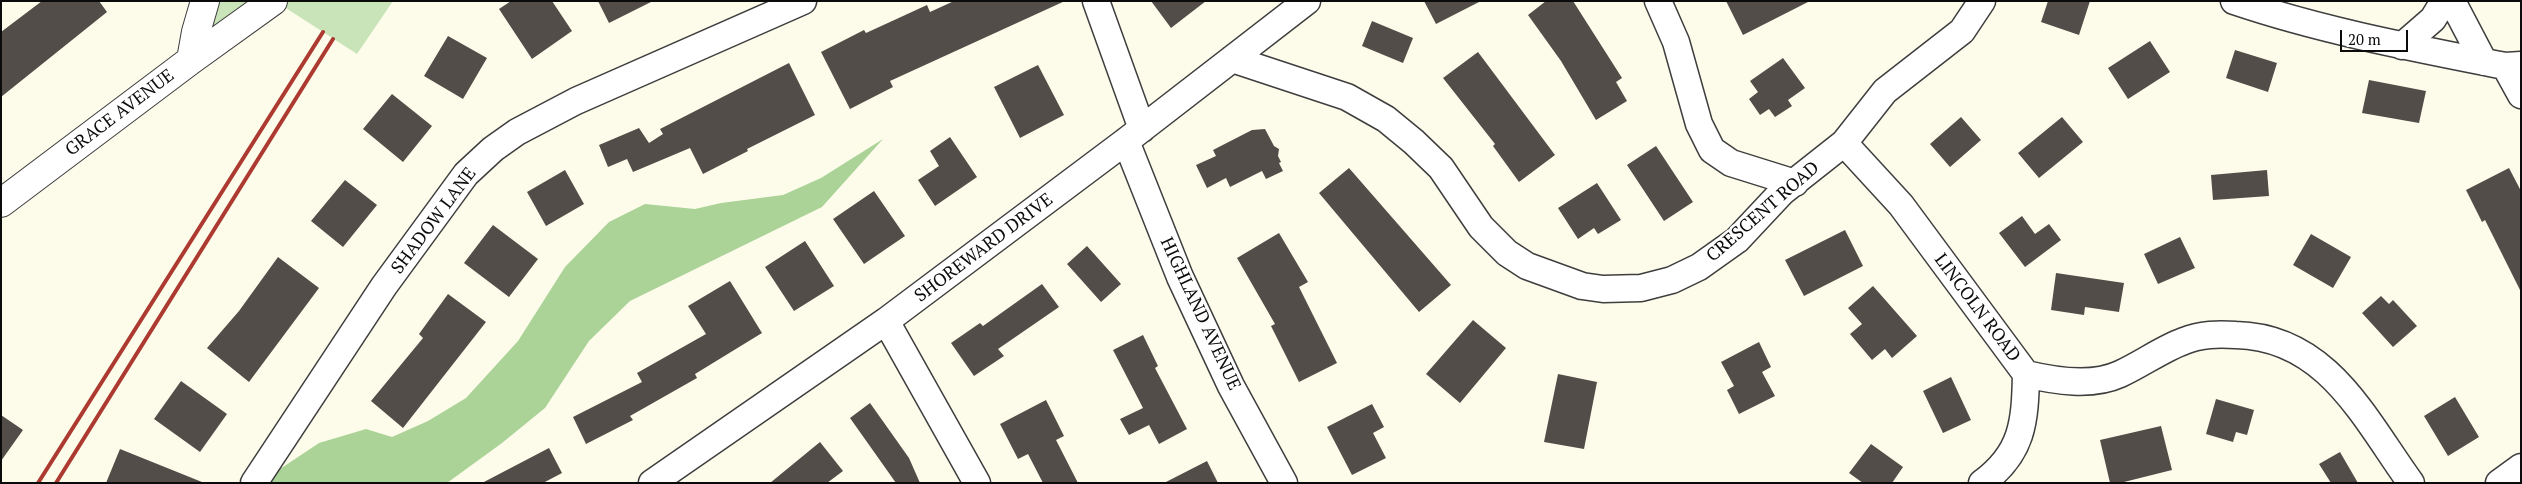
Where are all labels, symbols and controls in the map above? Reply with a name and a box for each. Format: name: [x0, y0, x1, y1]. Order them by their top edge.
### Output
scale bar: [2342, 20, 2410, 52]
text: 20 m: [2348, 29, 2381, 49]
street label: GRACE AVENUE: [61, 65, 179, 161]
street label: CRESCENT ROAD: [1702, 157, 1824, 267]
street label: SHADOW LANE: [387, 164, 481, 278]
street label: SHOREWARD DRIVE: [911, 189, 1057, 307]
street label: HIGHLAND AVENUE: [1155, 234, 1245, 394]
street label: LINCOLN ROAD: [1929, 250, 2025, 366]

